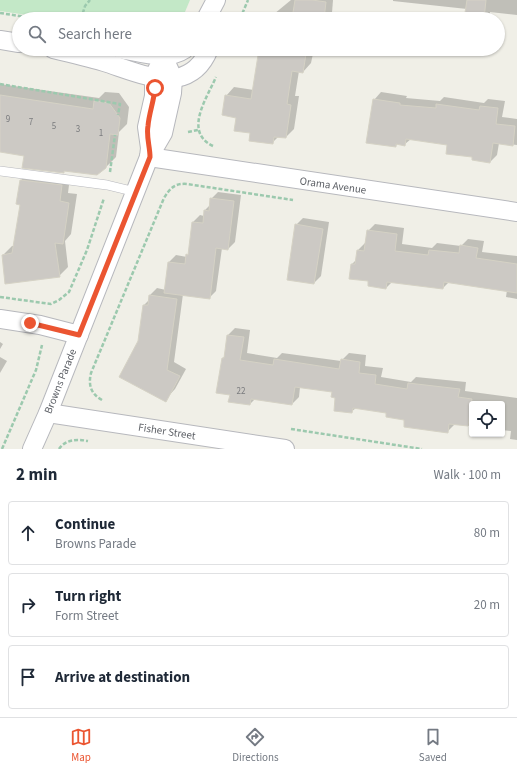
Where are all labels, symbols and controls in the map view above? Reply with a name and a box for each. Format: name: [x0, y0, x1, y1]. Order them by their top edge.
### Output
search box: [12, 12, 505, 56]
icon: search: [26, 23, 48, 45]
text: Search here: [58, 24, 132, 45]
route start: [146, 79, 164, 97]
house number: 9: [6, 113, 11, 126]
house number: 7: [29, 116, 34, 129]
house number: 5: [52, 120, 57, 133]
house number: 3: [76, 123, 81, 136]
house number: 1: [99, 127, 103, 140]
street label: Orama Avenue: [299, 173, 368, 198]
route end: [21, 314, 39, 332]
street label: Browns Parade: [41, 346, 81, 416]
house number: 22: [237, 385, 246, 398]
map controls: [469, 401, 505, 437]
button: locate: [469, 401, 505, 437]
street label: Fisher Street: [137, 420, 197, 443]
text: 2 min: [16, 463, 57, 487]
text: Walk · 100 m: [433, 466, 501, 484]
text: Continue: [55, 514, 115, 535]
icon: ahead: [17, 522, 39, 544]
text: 80 m: [474, 524, 500, 542]
text: Browns Parade: [55, 535, 136, 553]
text: Turn right: [55, 586, 121, 607]
icon: right: [17, 594, 39, 616]
text: 20 m: [474, 596, 500, 614]
text: Form Street: [55, 607, 119, 625]
icon: arrive: [17, 666, 39, 688]
text: Arrive at destination: [55, 667, 190, 688]
tab: Map: [70, 726, 92, 765]
tab: Directions: [232, 726, 279, 765]
tab: Saved: [419, 726, 447, 765]

